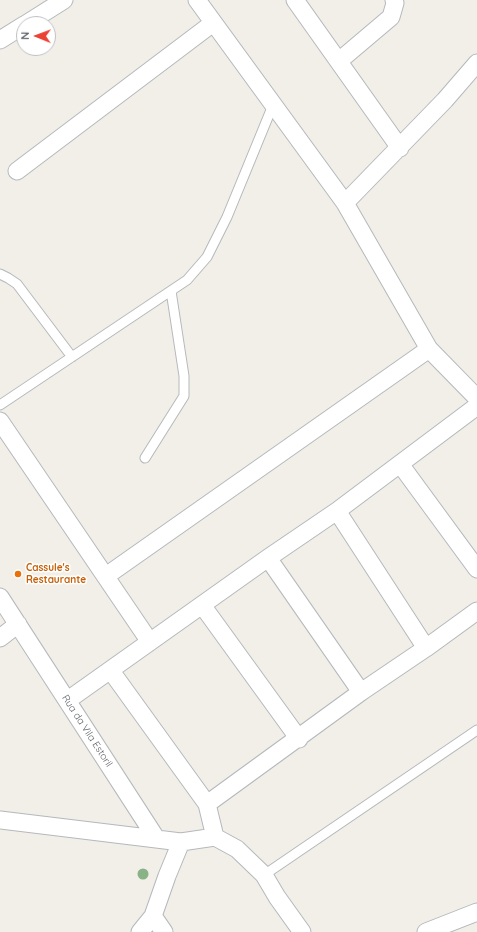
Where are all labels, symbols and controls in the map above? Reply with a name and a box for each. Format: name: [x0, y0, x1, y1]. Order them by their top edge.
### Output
north arrow: [16, 16, 56, 56]
text: N: [18, 32, 32, 40]
place label: Cassule's Restaurante: [26, 562, 86, 586]
marker: Cassule's Restaurante: [13, 569, 23, 579]
street label: Rua da Vila Estoril: [59, 693, 115, 769]

